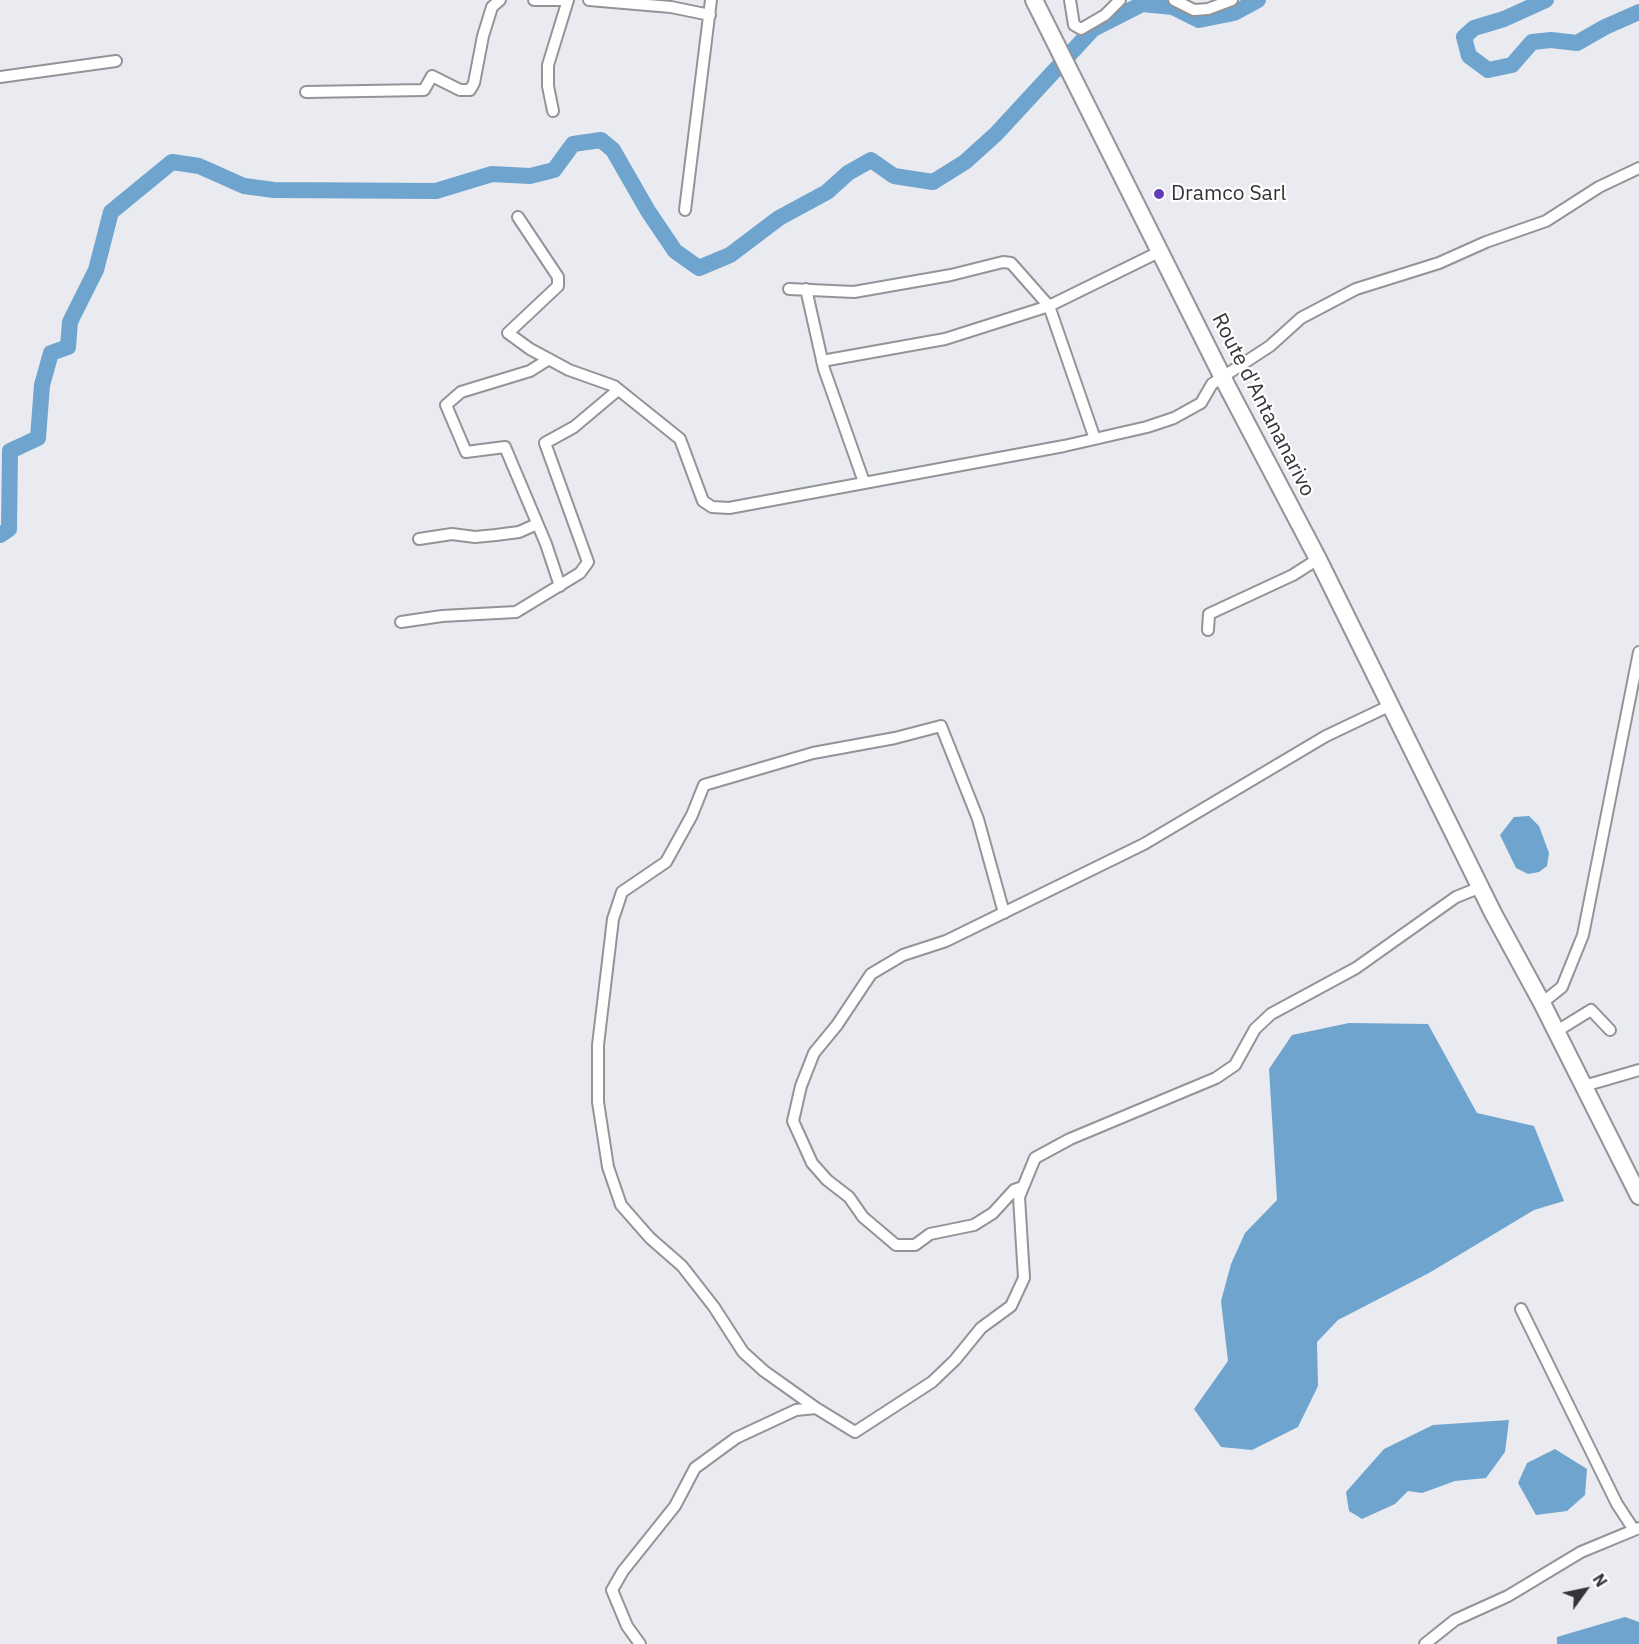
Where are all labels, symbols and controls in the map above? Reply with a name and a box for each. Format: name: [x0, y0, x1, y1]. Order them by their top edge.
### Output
place label: Dramco Sarl: [1171, 181, 1286, 207]
marker: Dramco Sarl: [1152, 187, 1166, 201]
street label: Route d'Antananarivo: [1206, 309, 1320, 501]
north arrow: [1555, 1560, 1615, 1620]
text: N: [1589, 1570, 1612, 1591]

